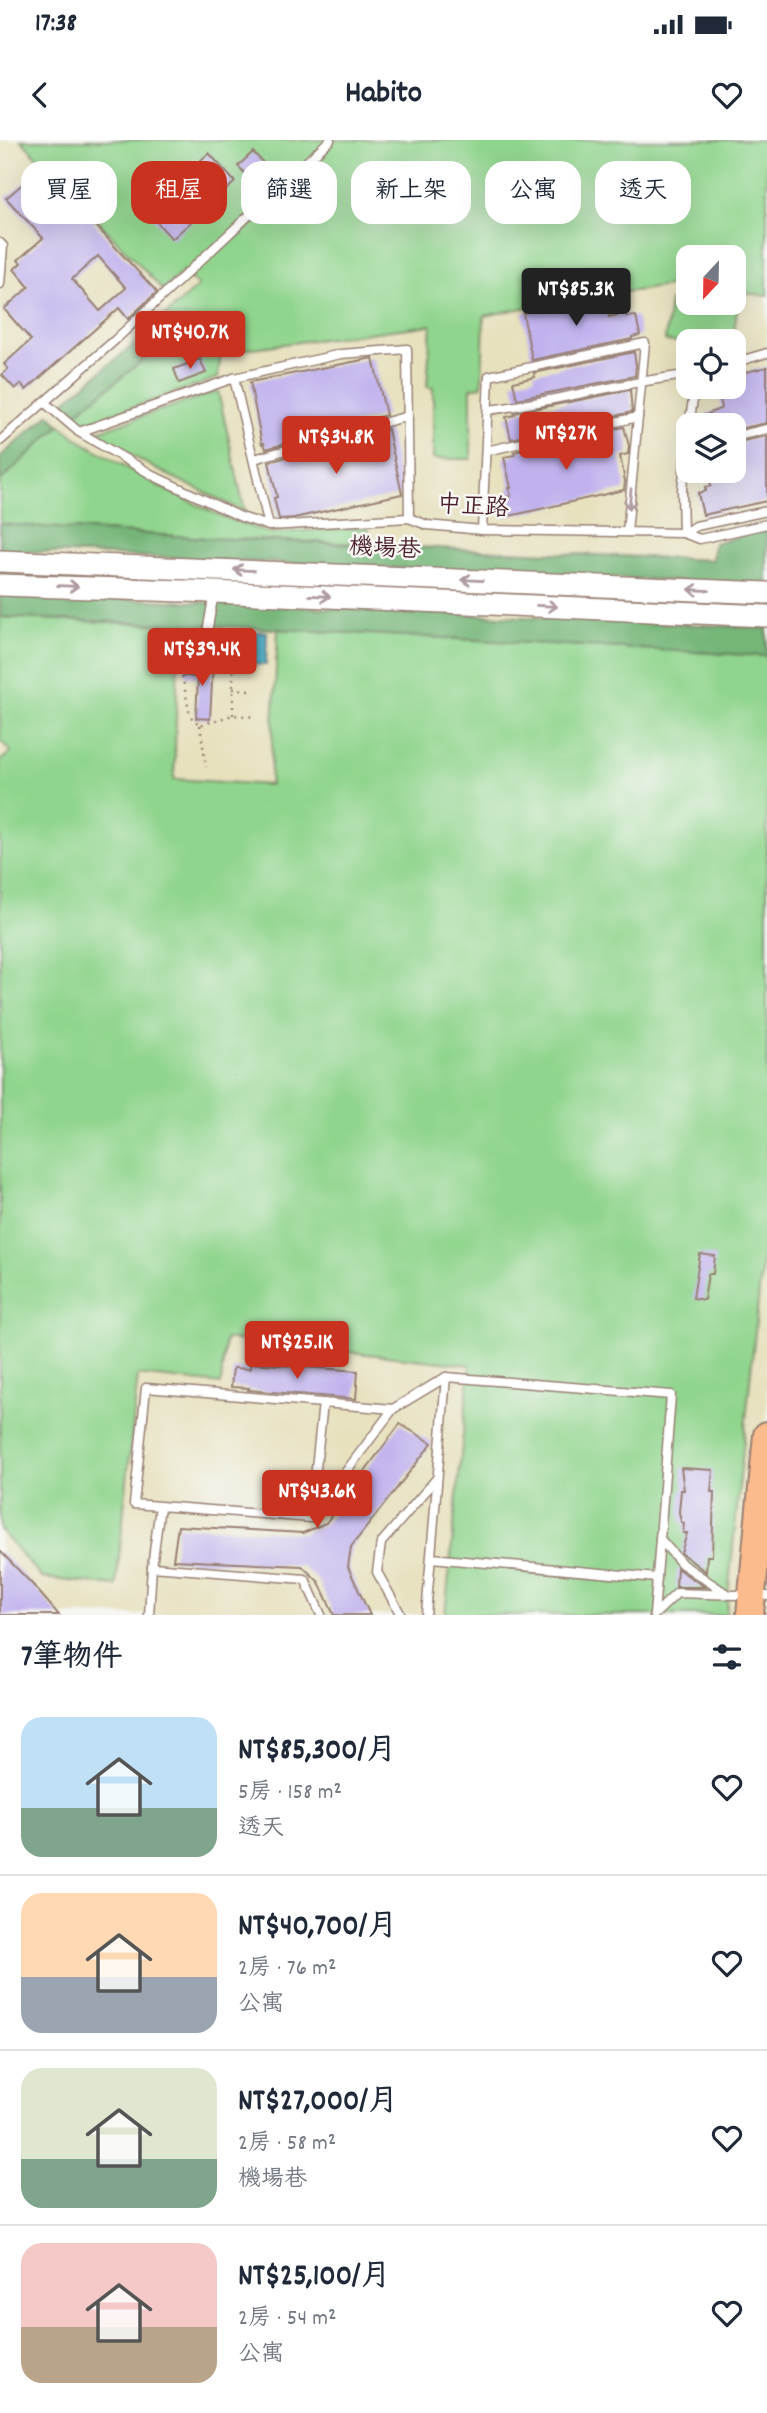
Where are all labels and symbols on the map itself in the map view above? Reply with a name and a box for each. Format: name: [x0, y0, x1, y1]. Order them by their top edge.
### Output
north arrow: [676, 245, 746, 315]
pin: NT$85.3K: [504, 268, 648, 328]
pin: NT$40.7K: [118, 312, 262, 371]
pin: NT$27K: [509, 412, 623, 472]
pin: NT$34.8K: [264, 416, 408, 476]
one-way arrow: [623, 487, 636, 510]
street label: 中正路: [436, 489, 510, 527]
street label: 機場巷: [348, 531, 422, 569]
one-way arrow: [233, 563, 256, 576]
one-way arrow: [460, 573, 483, 586]
one-way arrow: [56, 580, 79, 593]
one-way arrow: [688, 583, 711, 596]
one-way arrow: [308, 590, 331, 603]
one-way arrow: [535, 600, 558, 613]
pin: NT$39.4K: [130, 629, 274, 688]
pin: NT$25.1K: [225, 1322, 369, 1381]
pin: NT$43.6K: [245, 1470, 389, 1530]

